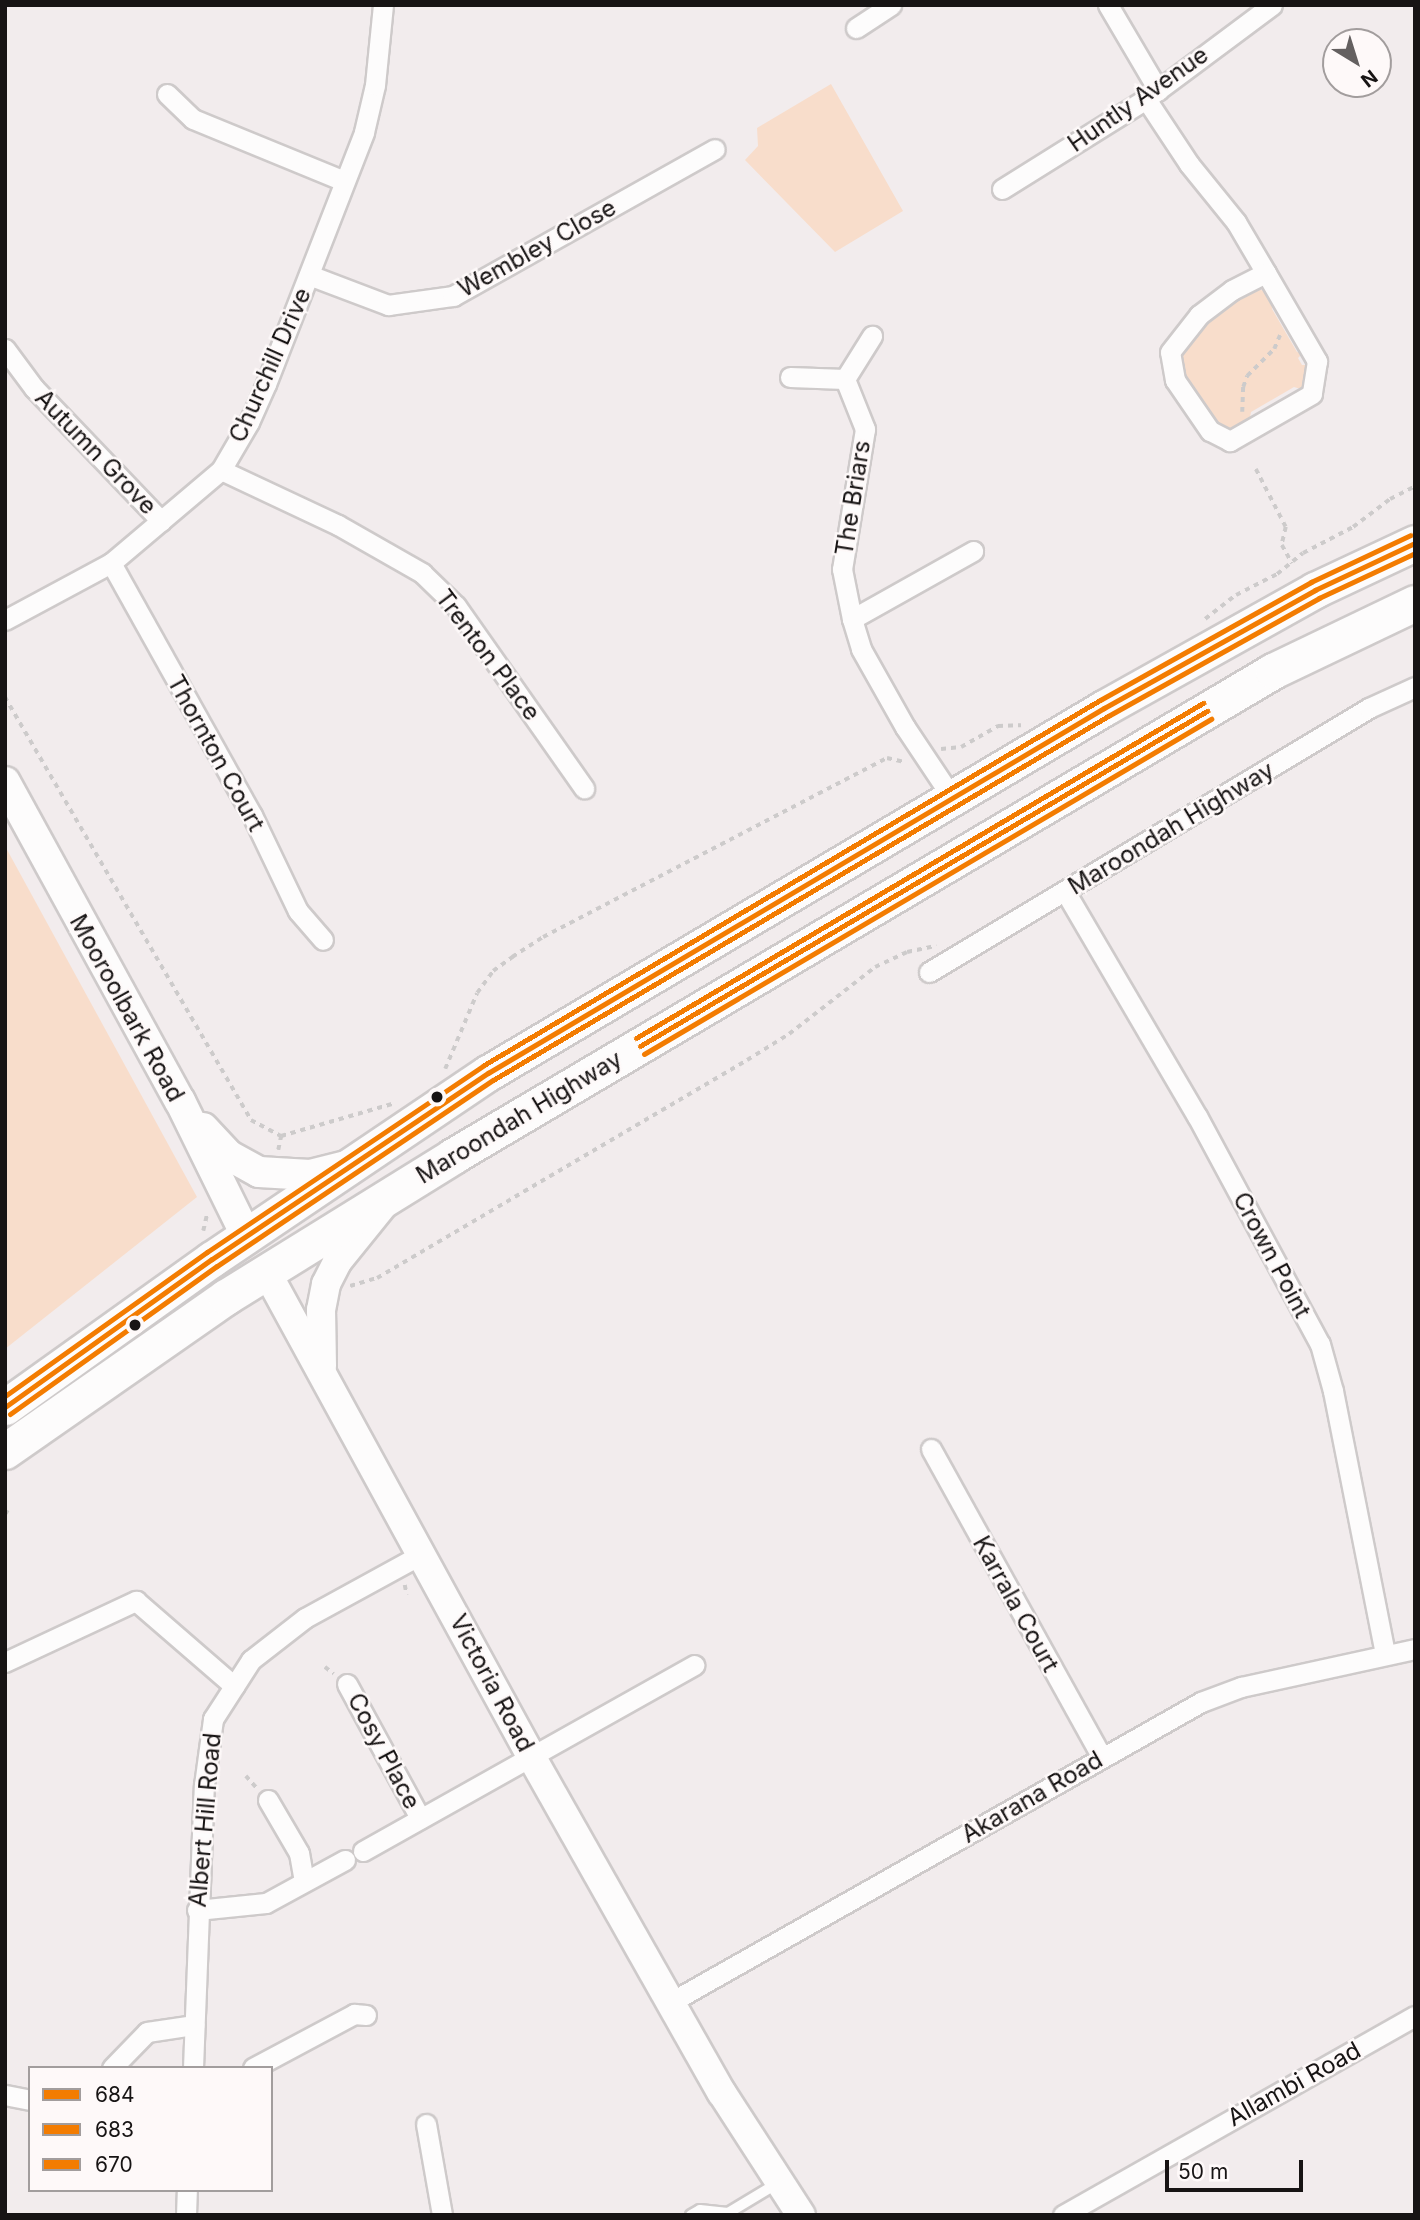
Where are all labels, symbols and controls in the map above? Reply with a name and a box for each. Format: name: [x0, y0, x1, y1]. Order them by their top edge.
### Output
north arrow: [1322, 28, 1392, 98]
street label: Huntly Avenue: [1062, 40, 1214, 158]
text: N: [1356, 65, 1382, 92]
street label: Wembley Close: [453, 193, 621, 303]
street label: Churchill Drive: [223, 283, 317, 447]
street label: Autumn Grove: [29, 384, 163, 520]
street label: The Briars: [830, 438, 876, 558]
street label: Trenton Place: [429, 584, 547, 726]
street label: Thornton Court: [161, 670, 271, 836]
street label: Maroondah Highway: [1063, 755, 1279, 901]
street label: Mooroolbark Road: [64, 909, 190, 1107]
street label: Maroondah Highway: [411, 1044, 627, 1190]
unlabelled marker: [430, 1090, 444, 1104]
street label: Crown Point: [1227, 1187, 1317, 1323]
unlabelled marker: [128, 1318, 142, 1332]
street label: Karrala Court: [967, 1531, 1065, 1677]
street label: Victoria Road: [444, 1609, 540, 1757]
street label: Cosy Place: [341, 1688, 427, 1814]
street label: Albert Hill Road: [183, 1732, 227, 1908]
street label: Akarana Road: [956, 1745, 1108, 1849]
street label: Allambi Road: [1222, 2036, 1366, 2132]
legend: [28, 2066, 273, 2192]
text: 684: [95, 2082, 135, 2107]
text: 683: [95, 2117, 134, 2142]
scale bar: [1168, 2146, 1306, 2190]
text: 670: [95, 2152, 133, 2177]
text: 50 m: [1178, 2159, 1228, 2184]

